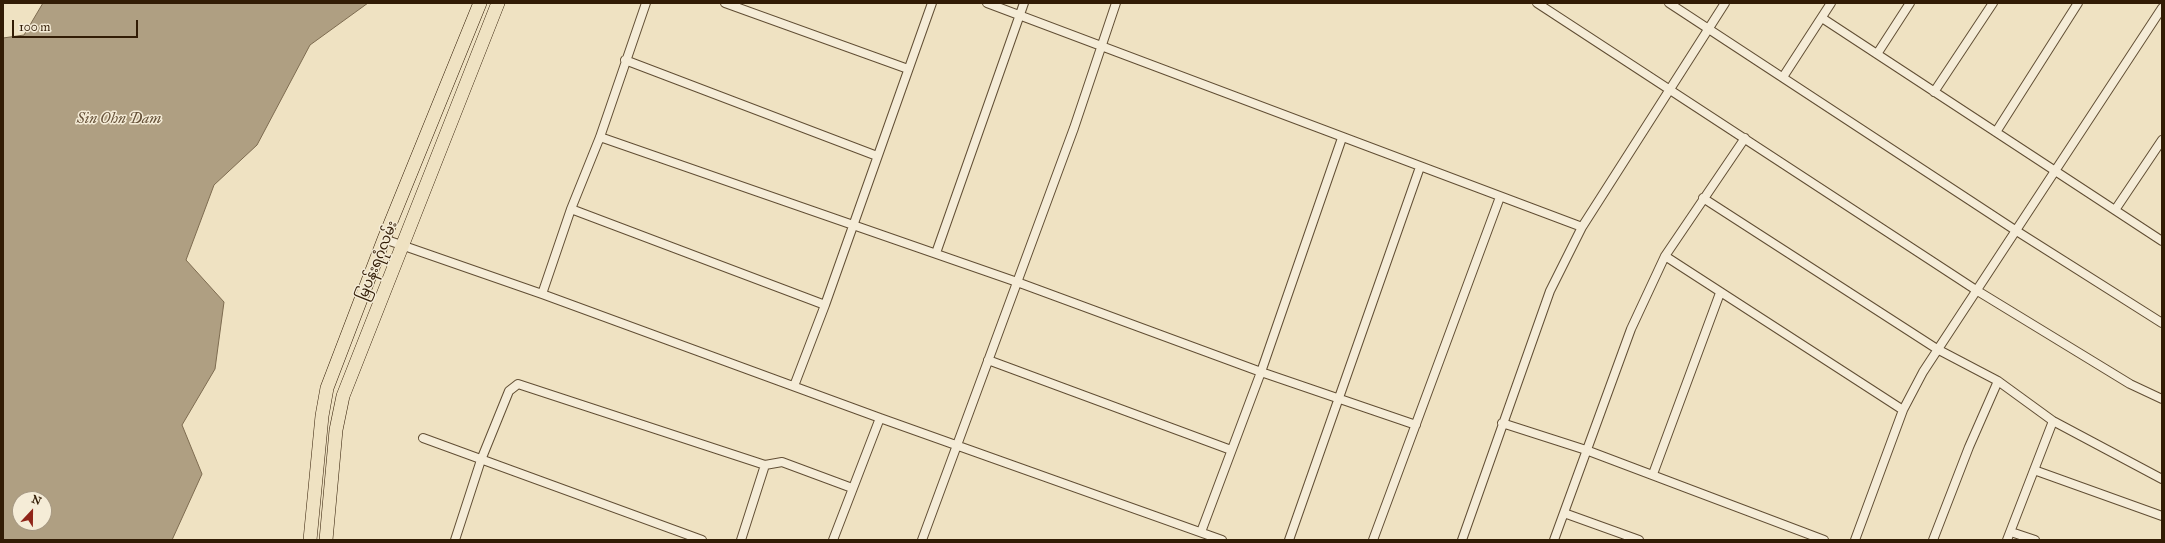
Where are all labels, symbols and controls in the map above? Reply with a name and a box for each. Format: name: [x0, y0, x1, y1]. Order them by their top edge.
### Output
scale bar: [14, 12, 140, 38]
text: 100 m: [19, 20, 50, 34]
water label: Sin Ohn Dam: [77, 110, 161, 128]
street label: မြပန်းရဂုံလမ်း: [354, 219, 402, 303]
north arrow: [12, 491, 52, 531]
text: N: [30, 493, 43, 508]

